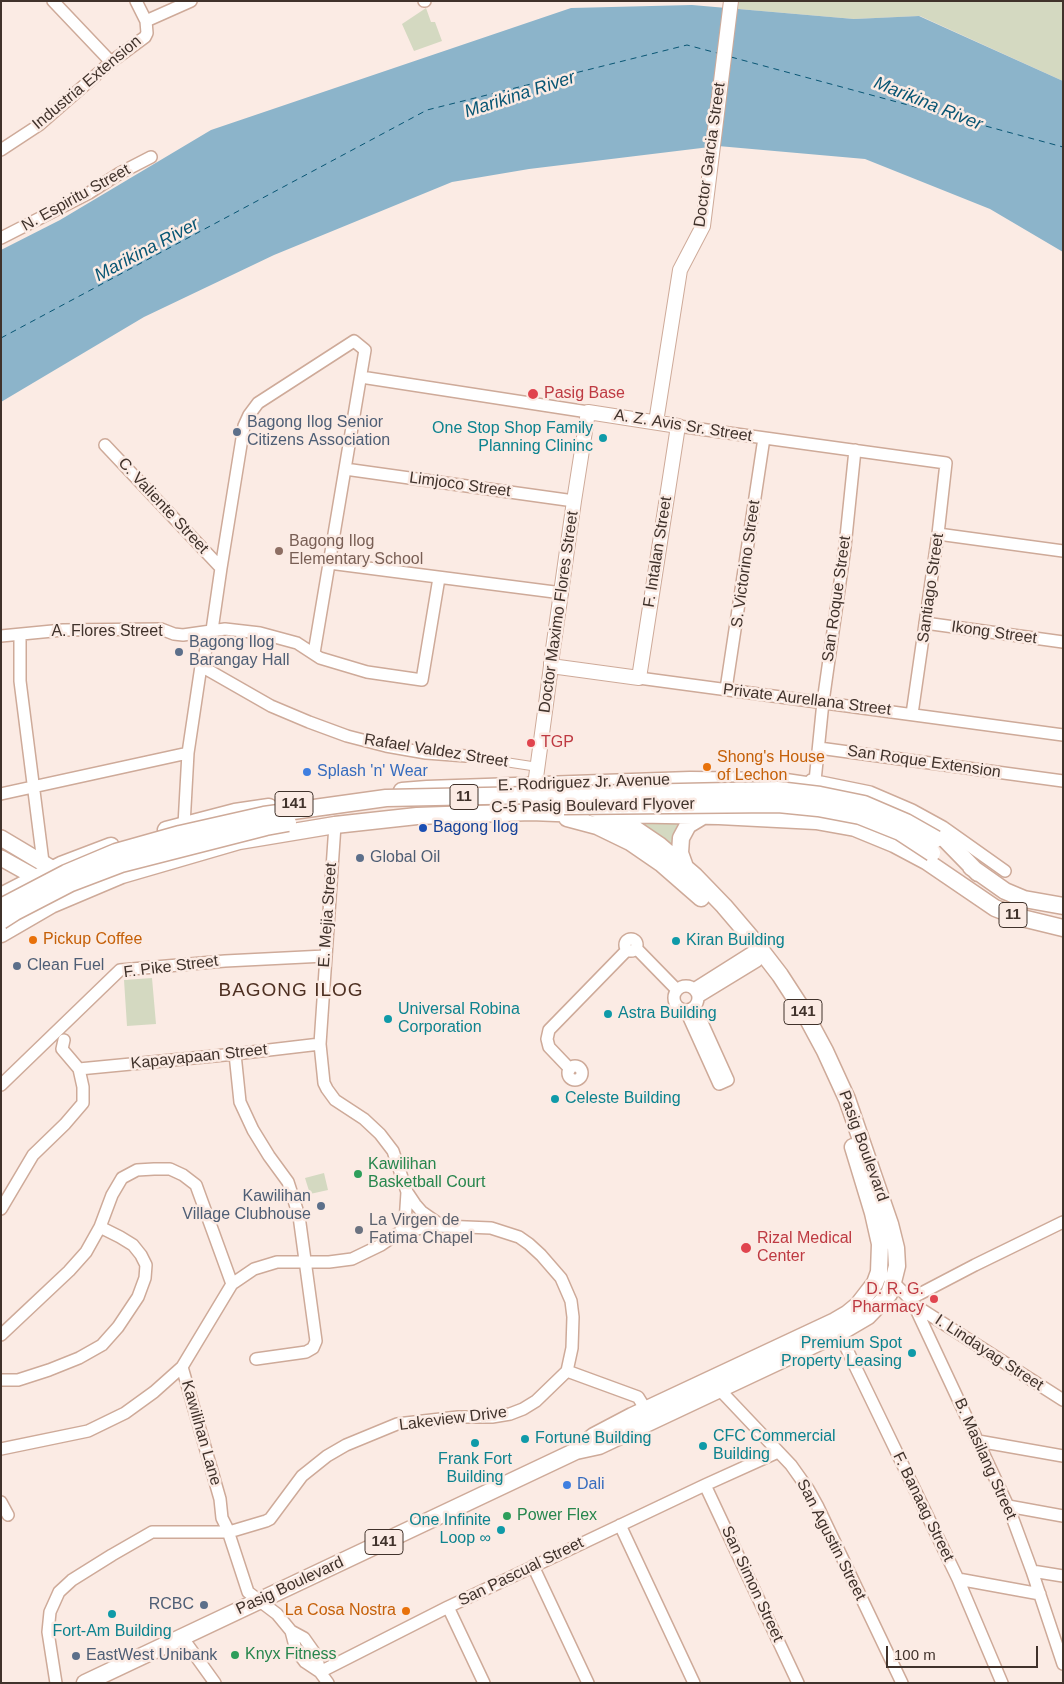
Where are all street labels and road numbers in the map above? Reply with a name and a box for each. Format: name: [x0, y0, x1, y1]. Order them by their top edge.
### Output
street label: Industria Extension: [29, 32, 145, 134]
street label: Doctor Garcia Street: [690, 81, 730, 229]
street label: N. Espiritu Street: [18, 160, 134, 236]
street label: A. Z. Avis Sr. Street: [613, 406, 753, 446]
street label: C. Valiente Street: [114, 454, 212, 558]
street label: Limjoco Street: [408, 468, 512, 502]
street label: F. Intalan Street: [640, 495, 676, 609]
street label: S. Victorino Street: [728, 499, 764, 629]
street label: Doctor Maximo Flores Street: [535, 510, 583, 714]
street label: Santiago Street: [914, 532, 948, 644]
street label: San Roque Street: [819, 535, 855, 663]
street label: Ikong Street: [950, 617, 1038, 649]
street label: A. Flores Street: [51, 622, 163, 642]
street label: Private Aurellana Street: [722, 680, 892, 720]
street label: Rafael Valdez Street: [363, 730, 509, 772]
street label: San Roque Extension: [846, 742, 1002, 782]
street label: E. Rodriguez Jr. Avenue: [498, 770, 670, 796]
road number: 11: [450, 784, 478, 810]
road number: 141: [275, 792, 313, 816]
street label: C-5 Pasig Boulevard Flyover: [491, 795, 695, 817]
street label: E. Mejia Street: [315, 862, 341, 968]
road number: 11: [999, 902, 1027, 928]
street label: F. Pike Street: [123, 952, 219, 982]
road number: 141: [784, 1000, 822, 1024]
street label: Kapayapaan Street: [130, 1040, 268, 1074]
street label: Pasig Boulevard: [834, 1088, 892, 1204]
street label: I. Lindayag Street: [931, 1311, 1047, 1395]
street label: Kawilihan Lane: [177, 1378, 225, 1488]
street label: B. Masilang Street: [950, 1395, 1020, 1523]
street label: Lakeview Drive: [398, 1403, 508, 1435]
street label: F. Banaag Street: [888, 1449, 958, 1565]
street label: San Agustin Street: [792, 1476, 870, 1604]
street label: San Simon Street: [717, 1523, 787, 1645]
road number: 141: [365, 1530, 403, 1554]
street label: San Pascual Street: [455, 1533, 587, 1611]
street label: Pasig Boulevard: [233, 1553, 347, 1619]

